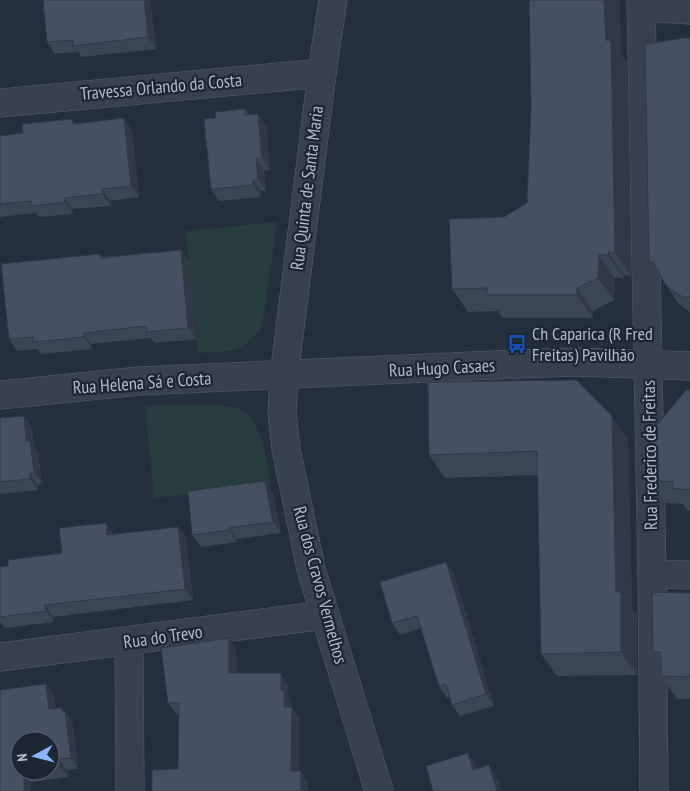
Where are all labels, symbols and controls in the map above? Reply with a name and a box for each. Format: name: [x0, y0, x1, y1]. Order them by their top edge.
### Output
street label: Travessa Orlando da Costa: [79, 68, 243, 105]
street label: Rua Quinta de Santa Maria: [285, 104, 328, 271]
place label: Ch Caparica (R Fred Freitas) Pavilhão: [532, 322, 653, 366]
bus stop icon: Ch Caparica (R Fred Freitas) Pavilhão: [506, 333, 528, 355]
street label: Rua Hugo Casaes: [388, 353, 496, 382]
street label: Rua Helena Sá e Costa: [72, 366, 212, 399]
street label: Rua Frederico de Freitas: [637, 380, 662, 530]
street label: Rua dos Cravos Vermelhos: [288, 504, 353, 666]
street label: Rua do Trevo: [122, 620, 204, 653]
north arrow: [10, 731, 60, 781]
text: N: [13, 753, 31, 762]

